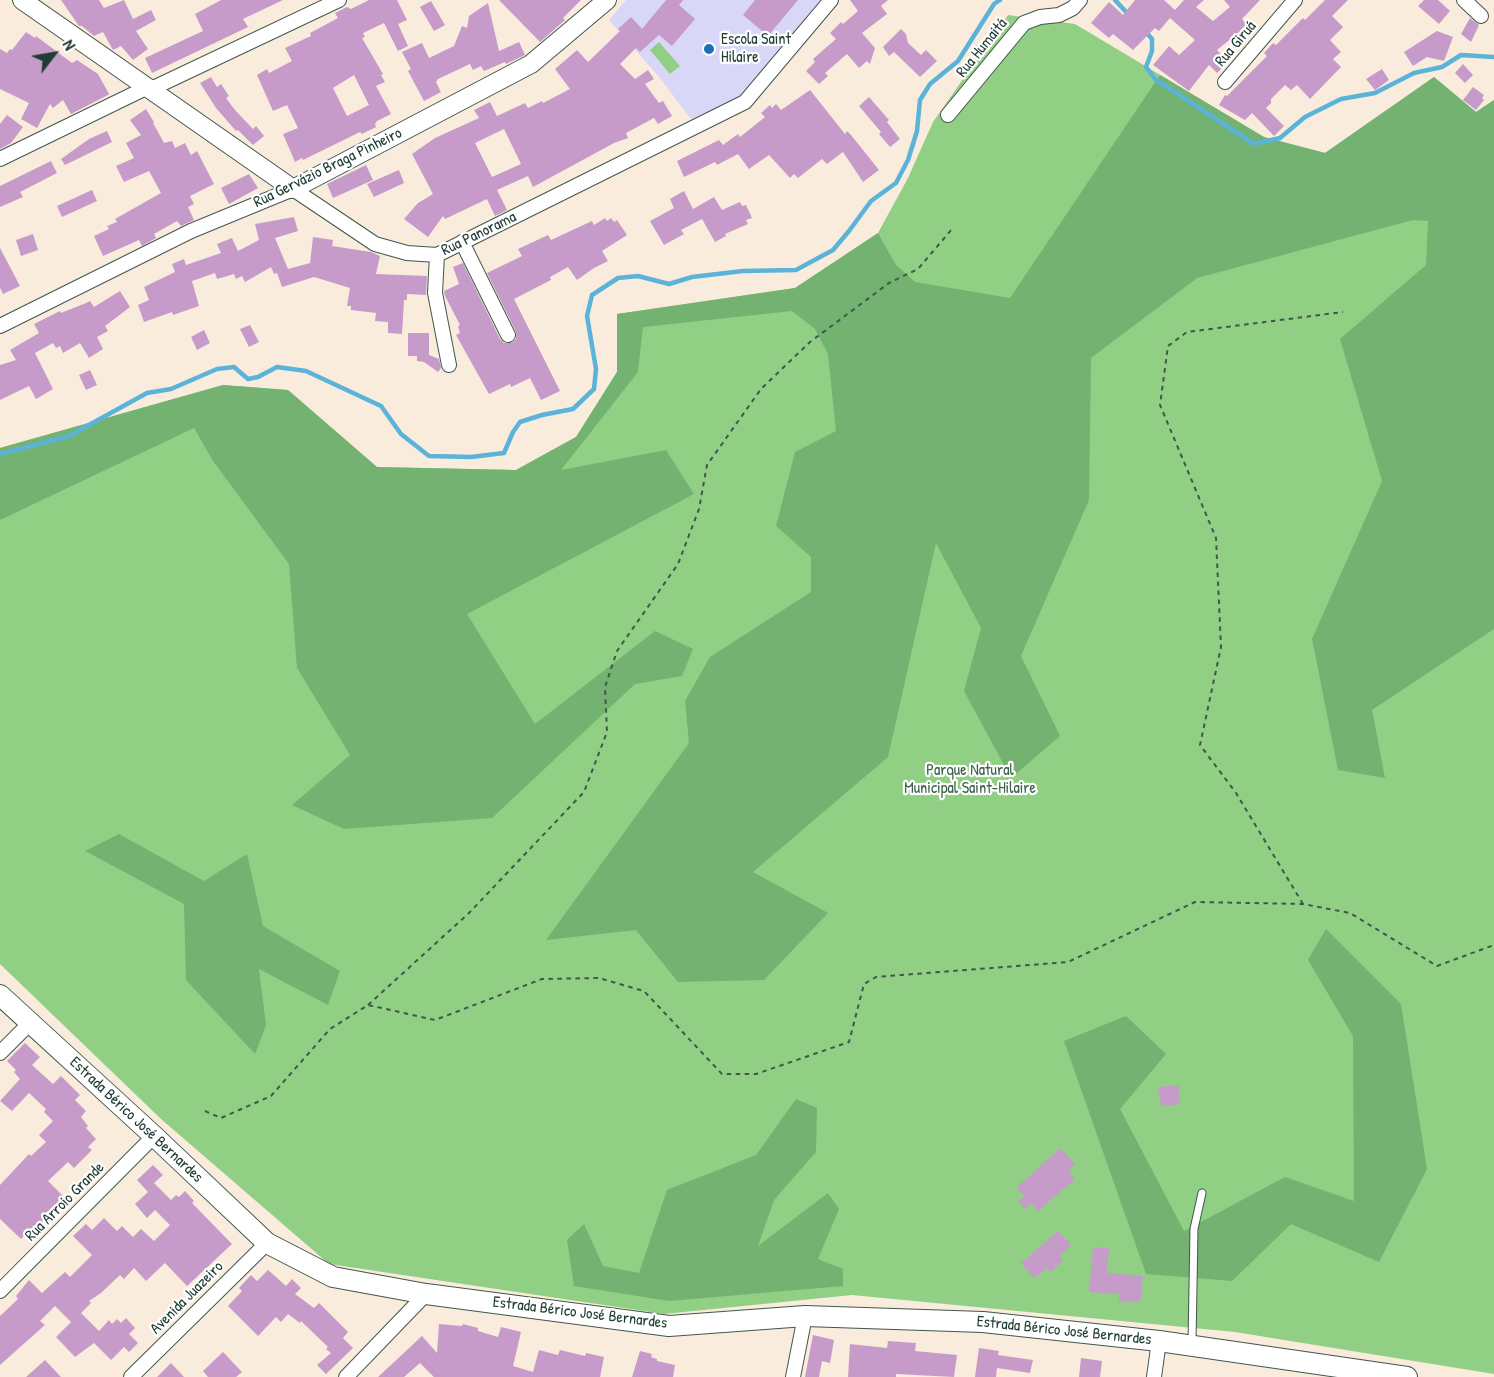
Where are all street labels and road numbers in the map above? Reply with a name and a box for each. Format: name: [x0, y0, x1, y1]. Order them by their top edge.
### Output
street label: Rua Humaitá: [953, 15, 1011, 81]
street label: Rua Giruá: [1211, 17, 1261, 71]
street label: Rua Gervázio Braga Pinheiro: [251, 124, 405, 212]
street label: Rua Panorama: [438, 208, 520, 260]
street label: Estrada Bérico José Bernardes: [65, 1053, 207, 1187]
street label: Rua Arroio Grande: [21, 1158, 109, 1246]
street label: Avenida Juazeiro: [146, 1257, 228, 1339]
street label: Estrada Bérico José Bernardes: [492, 1293, 668, 1333]
street label: Estrada Bérico José Bernardes: [976, 1312, 1152, 1350]

